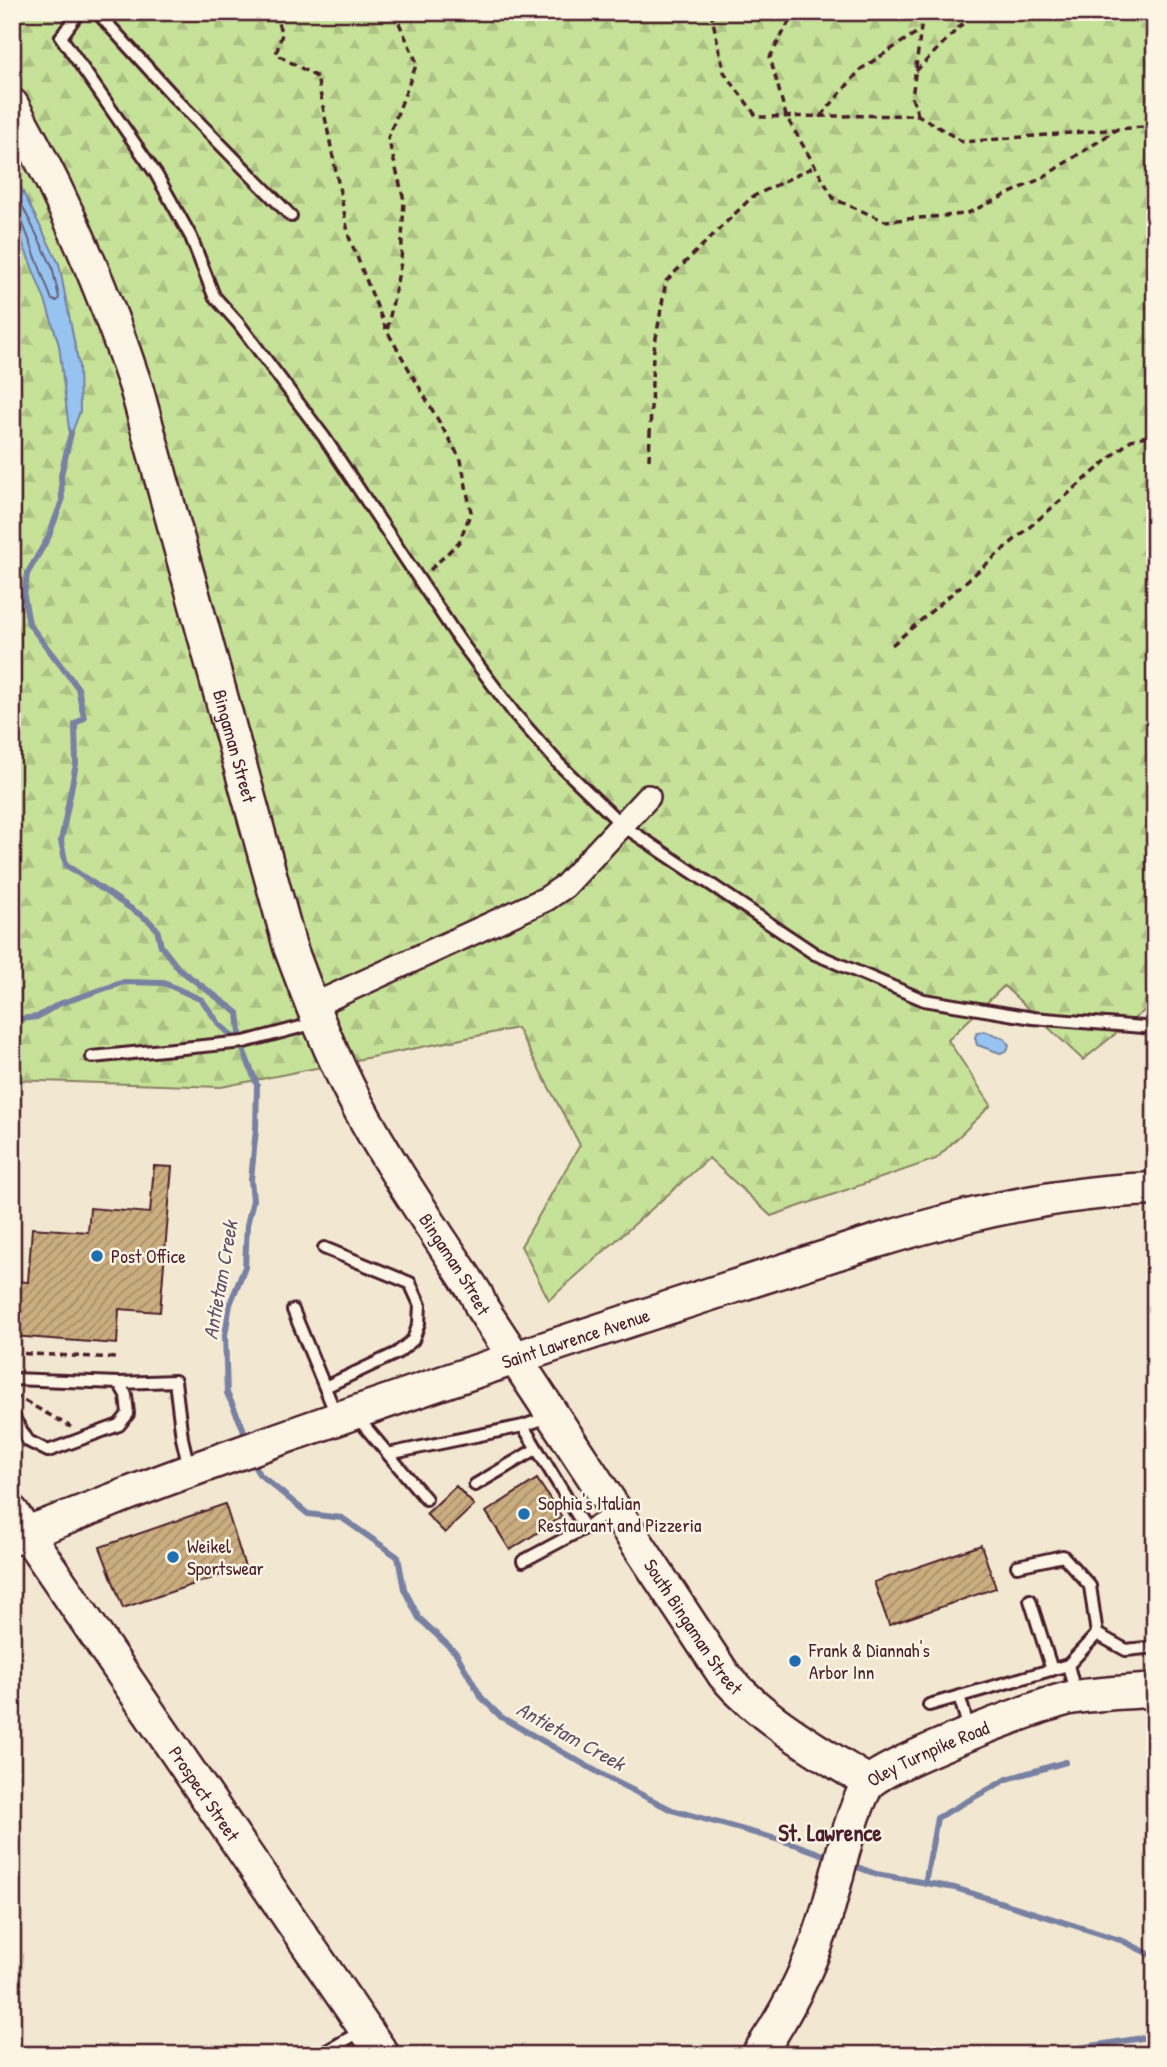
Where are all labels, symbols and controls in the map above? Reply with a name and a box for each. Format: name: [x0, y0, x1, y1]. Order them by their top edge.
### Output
street label: Bingaman Street: [207, 687, 263, 806]
street label: Bingaman Street: [413, 1208, 497, 1321]
water label: Antietam Creek: [195, 1216, 245, 1341]
place label: Post Office: [111, 1243, 186, 1269]
marker: Post Office: [89, 1248, 105, 1264]
street label: Saint Lawrence Avenue: [498, 1302, 653, 1375]
place label: Sophia's Italian Restaurant and Pizzeria: [538, 1490, 702, 1538]
marker: Sophia's Italian Restaurant and Pizzeria: [516, 1506, 532, 1522]
place label: Weikel Sportswear: [187, 1533, 264, 1581]
marker: Weikel Sportswear: [165, 1549, 181, 1565]
street label: South Bingaman Street: [638, 1554, 749, 1701]
place label: Frank & Diannah's Arbor Inn: [808, 1637, 930, 1685]
marker: Frank & Diannah's Arbor Inn: [787, 1653, 803, 1669]
water label: Antietam Creek: [512, 1694, 632, 1779]
street label: Oley Turnpike Road: [861, 1714, 993, 1793]
street label: Prospect Street: [163, 1741, 246, 1847]
district label: St. Lawrence: [778, 1817, 883, 1848]

